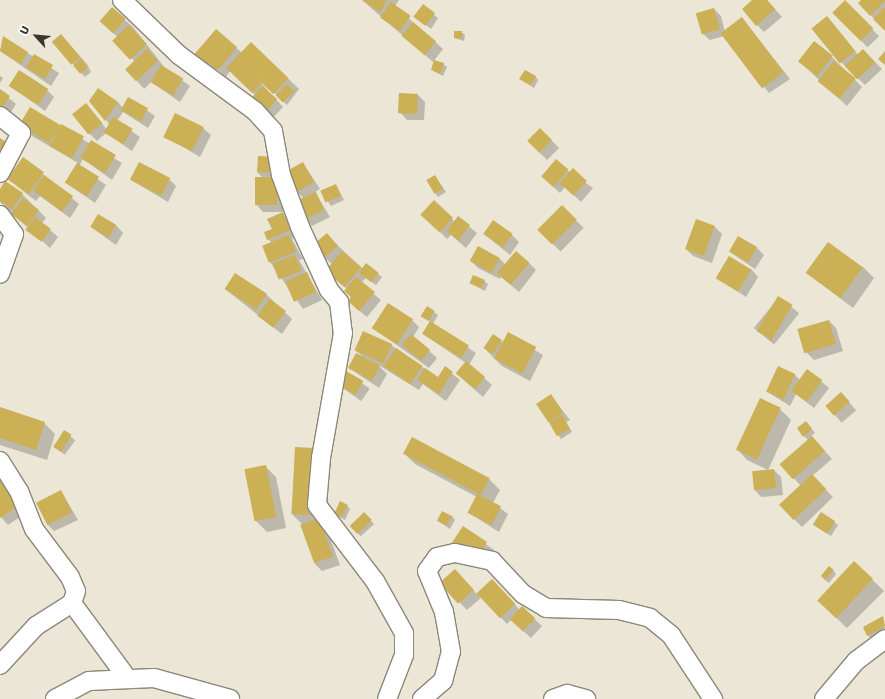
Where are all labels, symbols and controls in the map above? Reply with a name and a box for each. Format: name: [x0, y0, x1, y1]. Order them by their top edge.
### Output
north arrow: [16, 16, 56, 56]
text: U: [17, 24, 32, 37]

